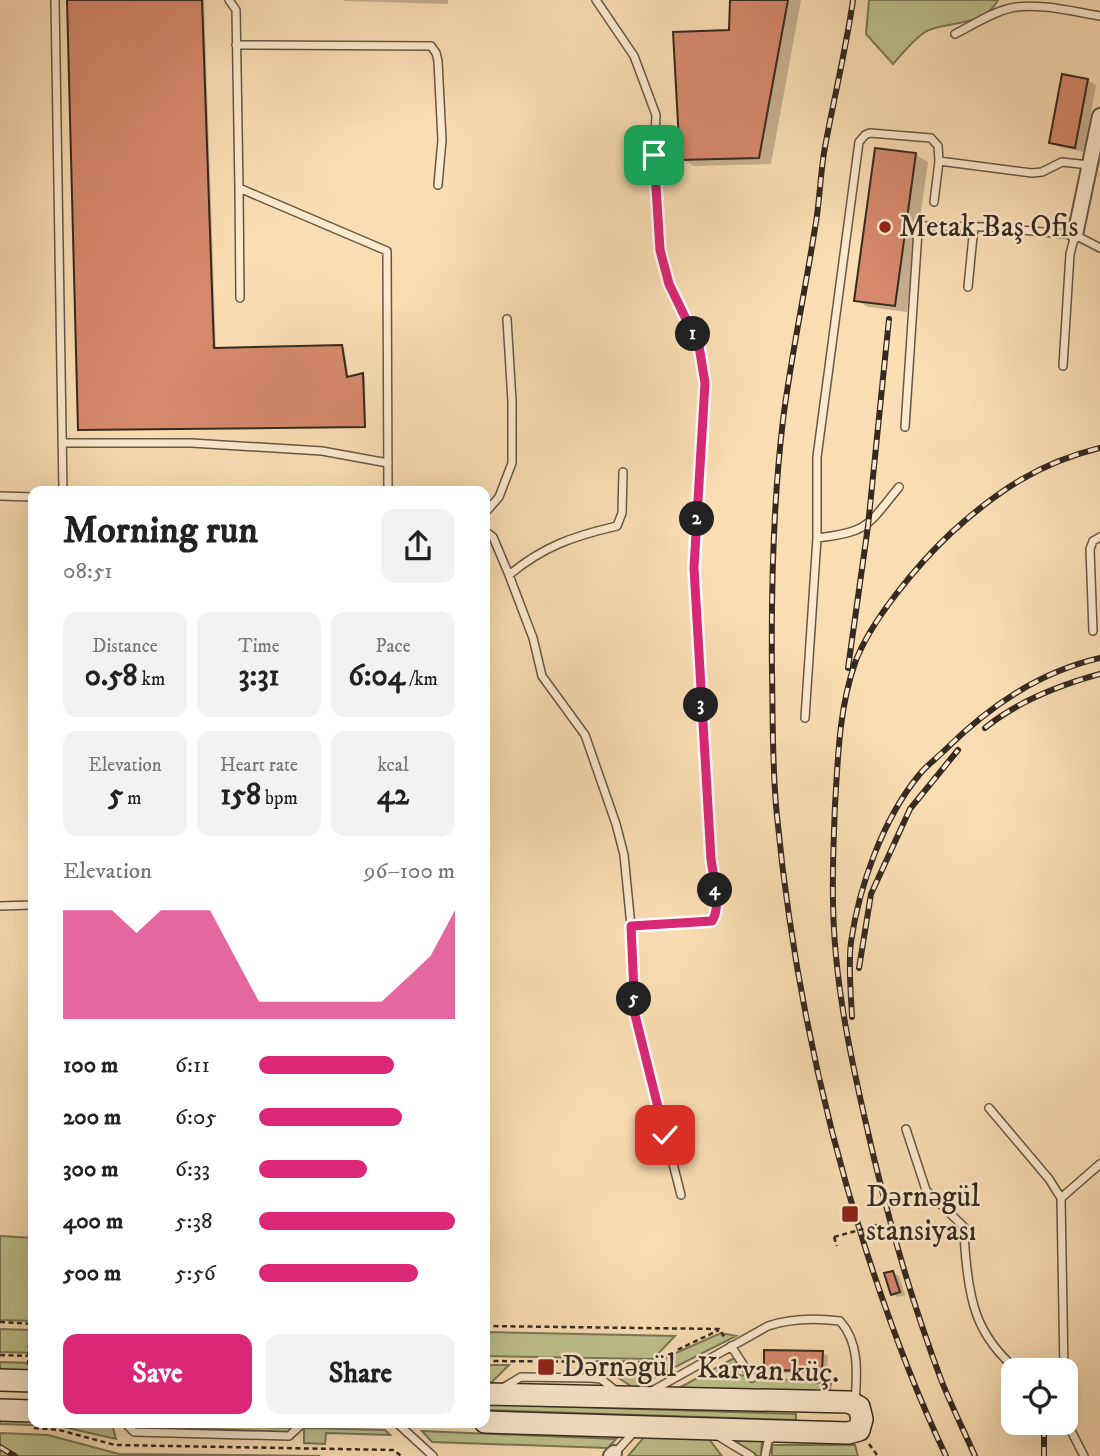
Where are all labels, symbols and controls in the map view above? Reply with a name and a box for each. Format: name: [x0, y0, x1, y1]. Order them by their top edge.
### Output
pin: [624, 125, 684, 185]
icon: arrive: [635, 136, 673, 174]
place label: Metak Baş Ofis: [899, 209, 1078, 246]
marker: Metak Baş Ofis: [877, 219, 893, 235]
pin: 1: [676, 316, 710, 352]
text: 1: [689, 322, 696, 345]
pin: 2: [680, 502, 714, 536]
text: Morning run: [63, 507, 258, 555]
text: 2: [692, 507, 701, 530]
button: share: [381, 509, 455, 583]
text: 08:51: [63, 557, 113, 586]
text: Distance: [92, 635, 158, 658]
text: Time: [238, 635, 280, 658]
text: Pace: [375, 635, 411, 658]
text: 0.58: [85, 658, 137, 695]
text: 3:31: [238, 658, 280, 695]
text: 6:04: [348, 658, 405, 695]
text: km: [137, 668, 165, 691]
text: /km: [405, 668, 438, 691]
pin: 3: [684, 688, 718, 722]
text: 3: [697, 693, 704, 716]
text: Elevation: [88, 754, 162, 777]
text: Heart rate: [220, 754, 298, 777]
text: kcal: [377, 754, 409, 777]
text: 5: [108, 777, 123, 814]
text: 158: [220, 777, 261, 814]
text: 42: [377, 777, 409, 814]
text: m: [123, 787, 142, 810]
text: bpm: [261, 787, 298, 810]
text: Elevation: [63, 857, 152, 886]
text: 96–100 m: [364, 857, 455, 886]
pin: 4: [698, 872, 732, 908]
text: 4: [709, 878, 720, 901]
pin: 5: [616, 982, 652, 1016]
text: 5: [629, 987, 638, 1010]
text: 100 m: [63, 1051, 118, 1080]
text: 6:11: [175, 1051, 210, 1080]
text: 200 m: [63, 1103, 121, 1132]
text: 6:05: [175, 1103, 217, 1132]
pin: [635, 1105, 695, 1165]
icon: check: [646, 1116, 684, 1154]
text: 300 m: [63, 1155, 119, 1184]
text: 6:33: [175, 1155, 210, 1184]
place label: Dərnəgül stansiyası: [866, 1179, 980, 1250]
marker: Dərnəgül stansiyası: [840, 1204, 860, 1224]
text: 400 m: [63, 1207, 123, 1236]
text: 5:38: [175, 1207, 213, 1236]
text: 500 m: [63, 1259, 121, 1288]
text: 5:56: [175, 1259, 216, 1288]
button: Save: [63, 1334, 252, 1414]
button: Share: [266, 1334, 455, 1414]
place label: Dərnəgül: [562, 1349, 676, 1386]
street label: Karvan küç.: [696, 1350, 840, 1392]
marker: Dərnəgül: [536, 1357, 556, 1377]
map controls: [1001, 1358, 1078, 1435]
button: locate: [1001, 1358, 1078, 1435]

